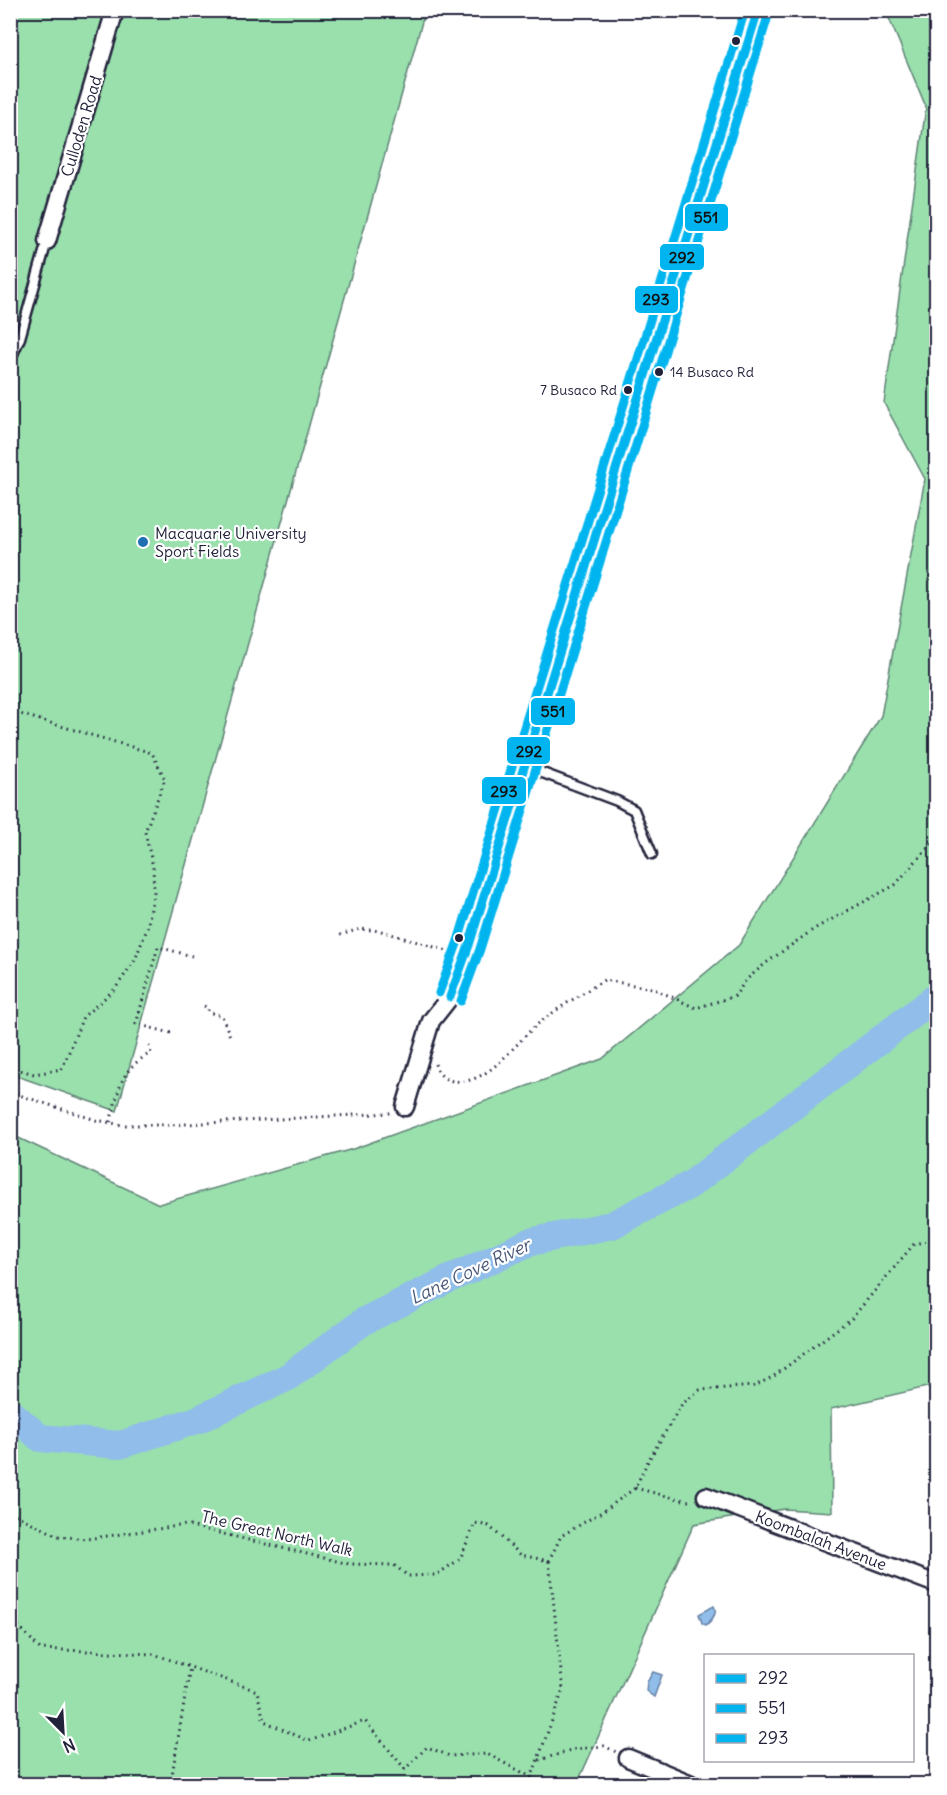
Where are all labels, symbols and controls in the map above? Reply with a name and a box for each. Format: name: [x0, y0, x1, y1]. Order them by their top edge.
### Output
unlabelled marker: [730, 35, 742, 47]
street label: Culloden Road: [56, 73, 106, 179]
line badge: 551: [684, 203, 729, 232]
text: 551: [694, 207, 718, 227]
line badge: 292: [659, 243, 705, 271]
text: 292: [669, 247, 696, 267]
line badge: 293: [634, 285, 679, 314]
text: 293: [642, 289, 670, 309]
place label: 14 Busaco Rd: [670, 363, 754, 381]
marker: 14 Busaco Rd: [653, 366, 665, 378]
place label: 7 Busaco Rd: [540, 381, 617, 399]
marker: 7 Busaco Rd: [622, 384, 634, 396]
place label: Macquarie University Sport Fields: [155, 523, 307, 561]
marker: Macquarie University Sport Fields: [136, 535, 150, 549]
line badge: 551: [530, 697, 576, 726]
text: 551: [541, 701, 565, 721]
line badge: 292: [506, 736, 551, 765]
text: 292: [516, 741, 543, 761]
line badge: 293: [481, 776, 527, 805]
text: 293: [490, 781, 518, 801]
unlabelled marker: [453, 932, 465, 944]
water label: Lane Cove River: [406, 1232, 536, 1309]
street label: The Great North Walk: [200, 1506, 354, 1560]
street label: Koombalah Avenue: [752, 1506, 890, 1574]
legend: [704, 1654, 914, 1762]
text: 292: [758, 1666, 788, 1689]
text: 551: [758, 1696, 786, 1719]
north arrow: [33, 1702, 93, 1762]
text: 293: [758, 1726, 788, 1749]
text: N: [60, 1734, 78, 1757]

